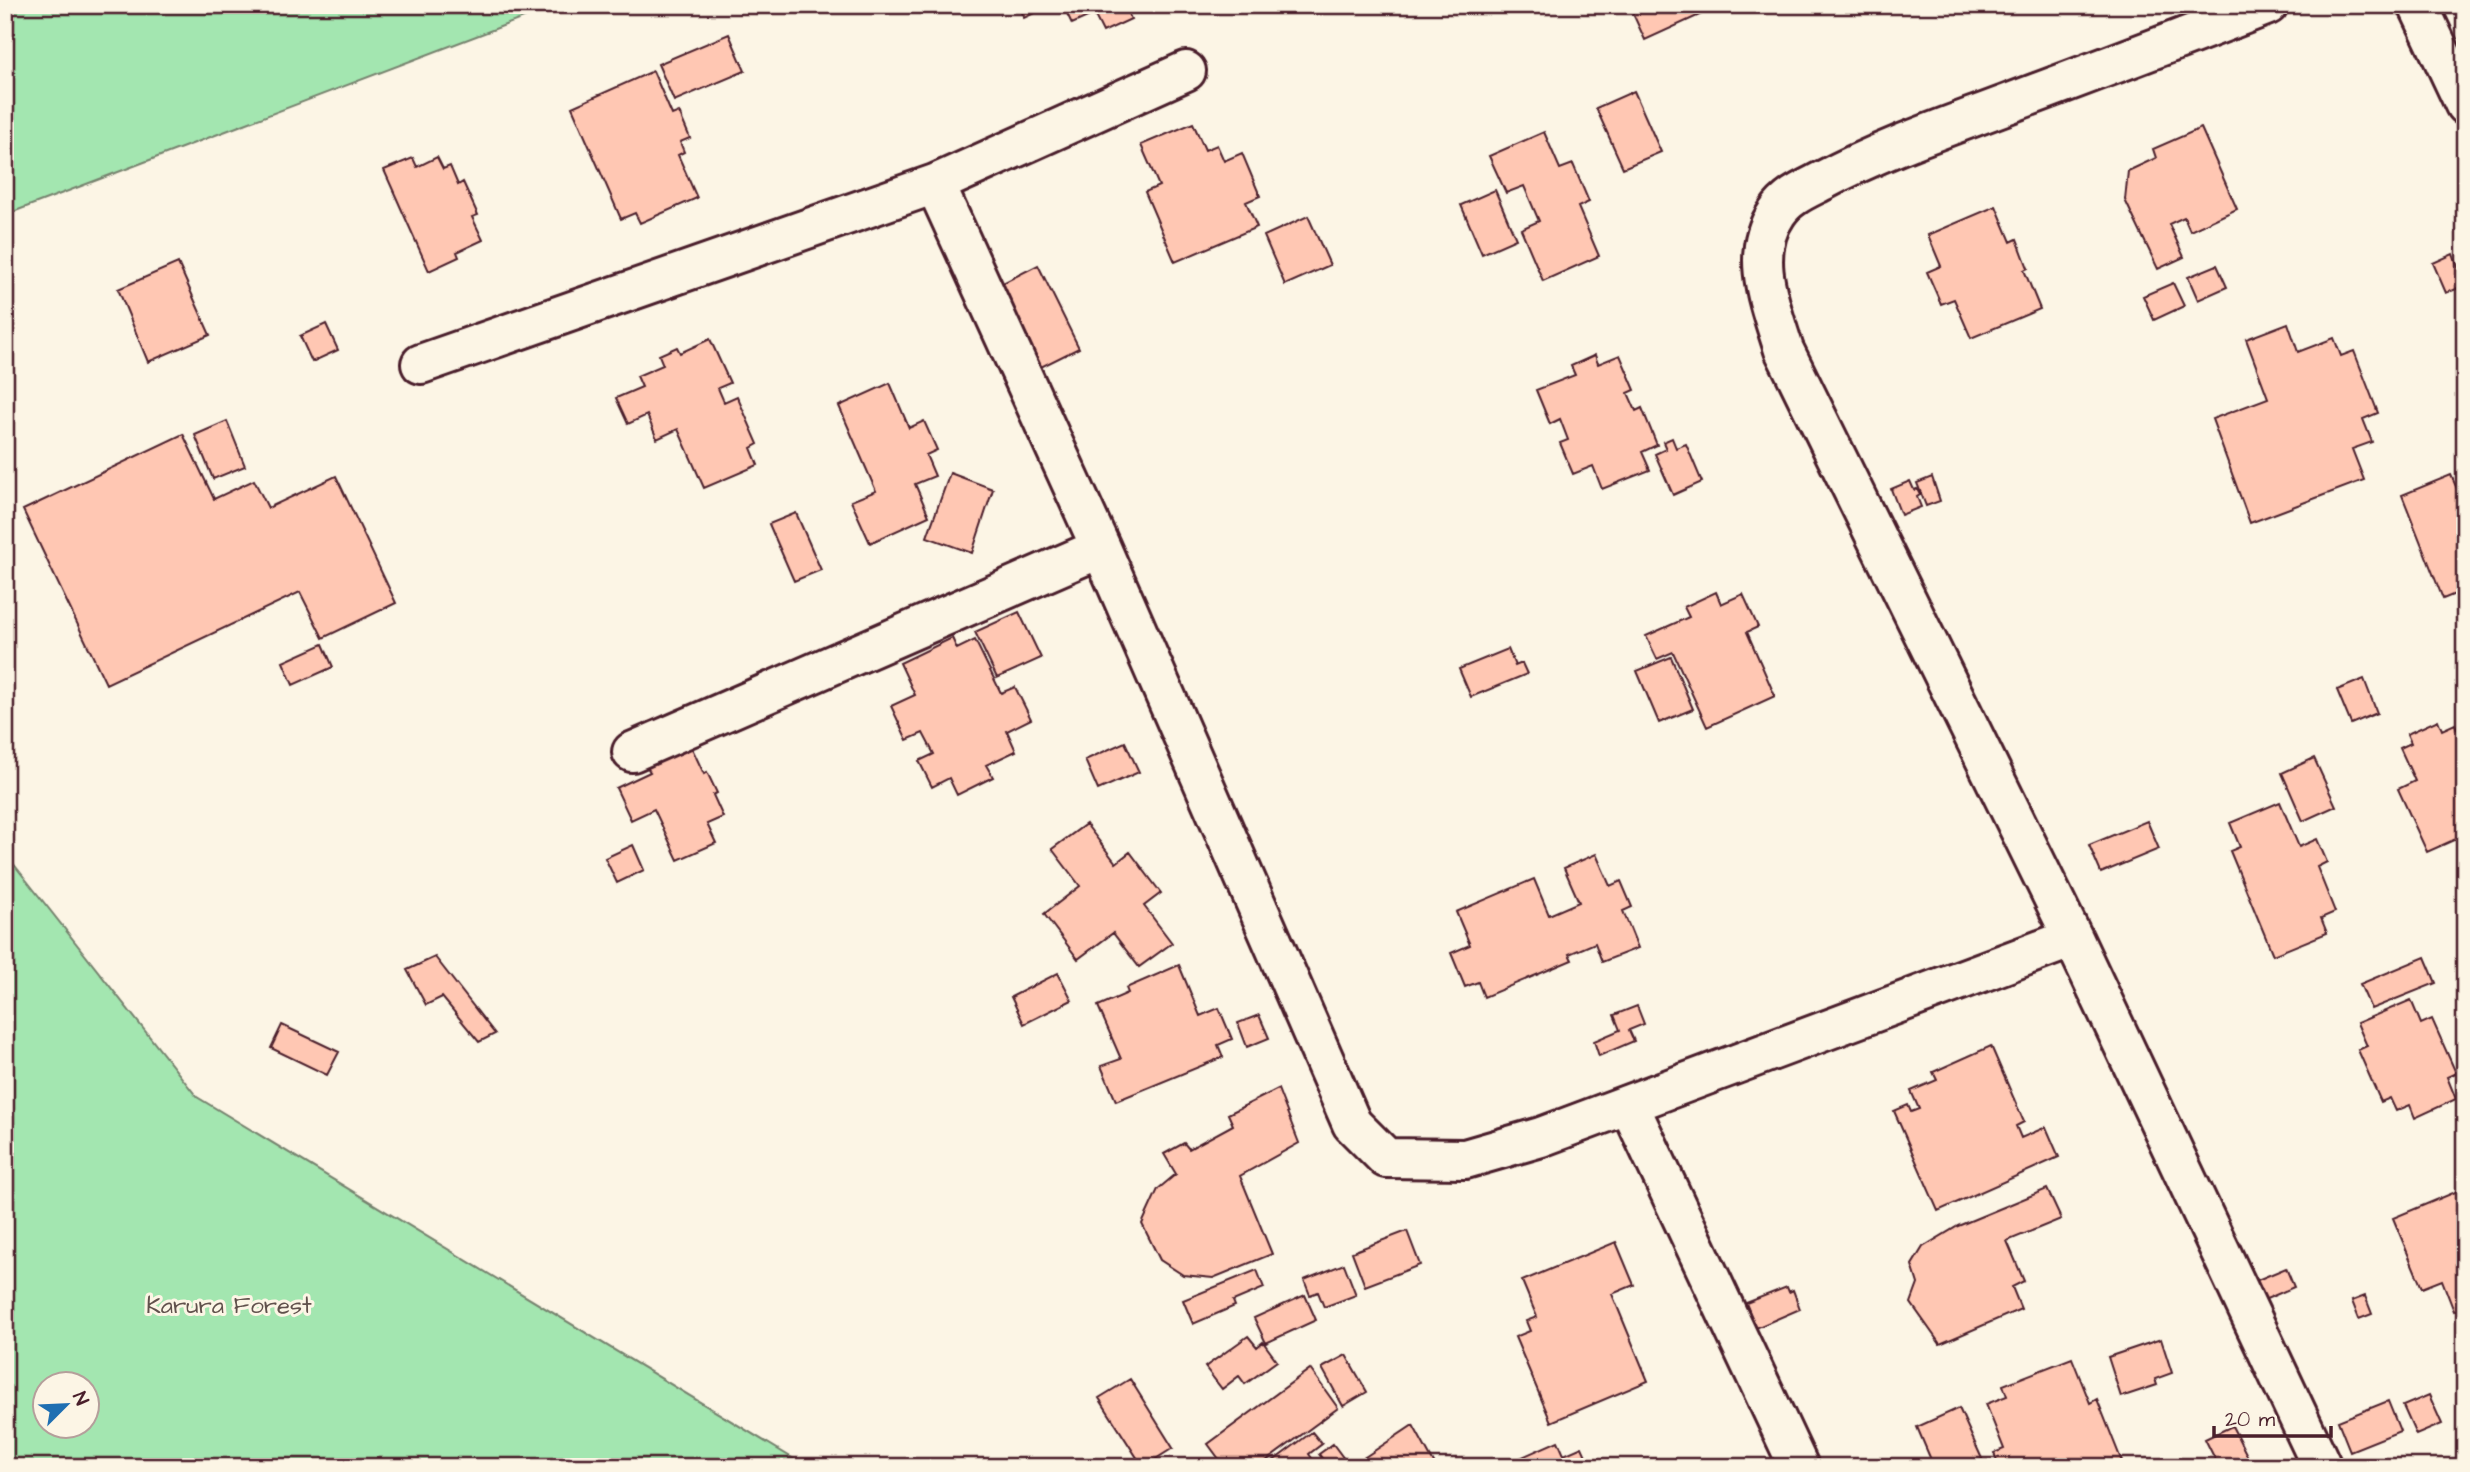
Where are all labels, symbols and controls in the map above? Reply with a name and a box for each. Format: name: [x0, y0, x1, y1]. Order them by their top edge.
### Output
park label: Karura Forest: [146, 1289, 312, 1323]
north arrow: [32, 1370, 102, 1440]
text: N: [65, 1388, 95, 1410]
scale bar: [2214, 1395, 2332, 1439]
text: 20 m: [2225, 1405, 2276, 1434]

